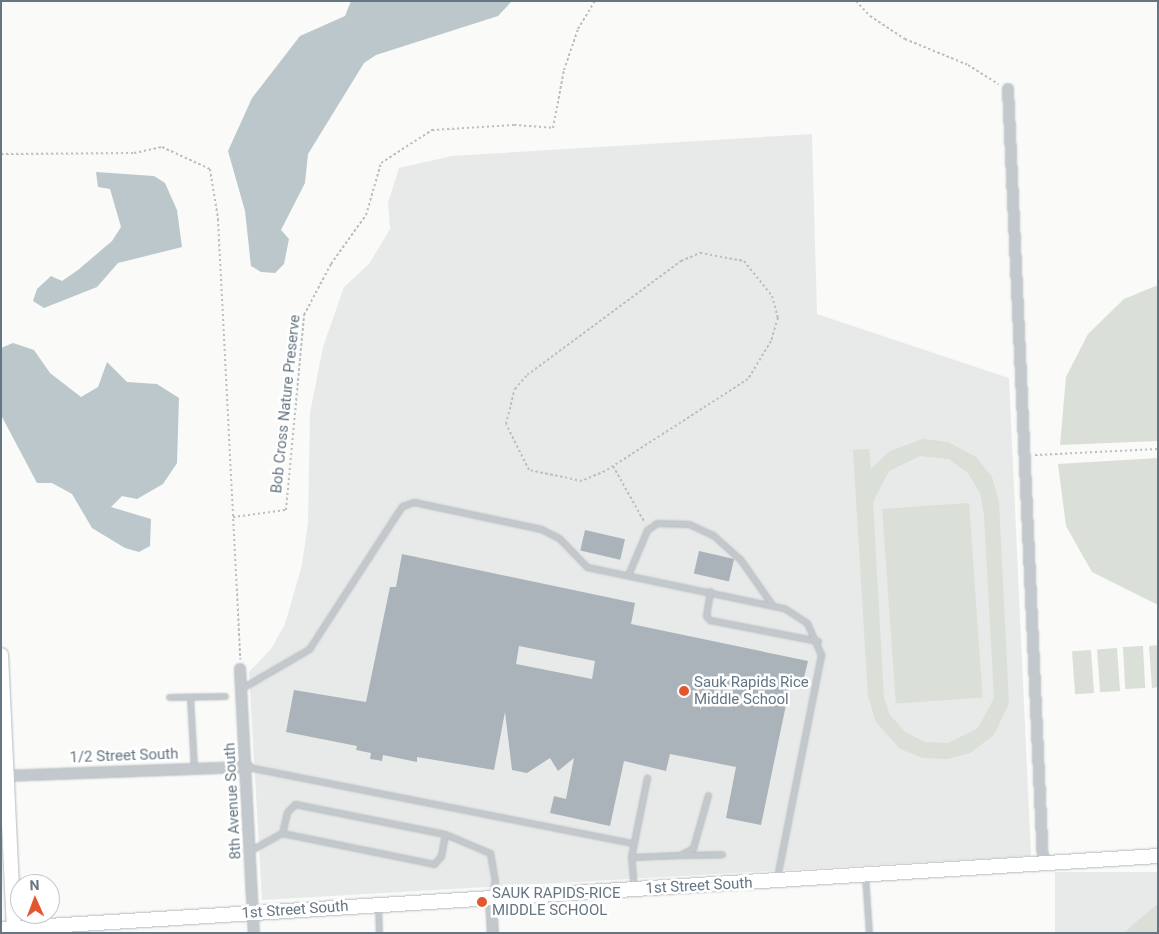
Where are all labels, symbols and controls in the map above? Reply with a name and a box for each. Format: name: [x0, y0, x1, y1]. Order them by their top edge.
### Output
street label: Bob Cross Nature Preserve: [268, 314, 304, 494]
place label: Sauk Rapids Rice Middle School: [694, 673, 809, 708]
marker: Sauk Rapids Rice Middle School: [678, 685, 690, 697]
street label: 8th Avenue South: [221, 742, 245, 860]
street label: 1/2 Street South: [69, 745, 179, 767]
north arrow: [10, 874, 60, 924]
street label: 1st Street South: [645, 874, 753, 898]
text: N: [29, 877, 40, 893]
place label: SAUK RAPIDS-RICE MIDDLE SCHOOL: [492, 884, 621, 919]
marker: SAUK RAPIDS-RICE MIDDLE SCHOOL: [476, 896, 488, 908]
street label: 1st Street South: [241, 897, 349, 923]

